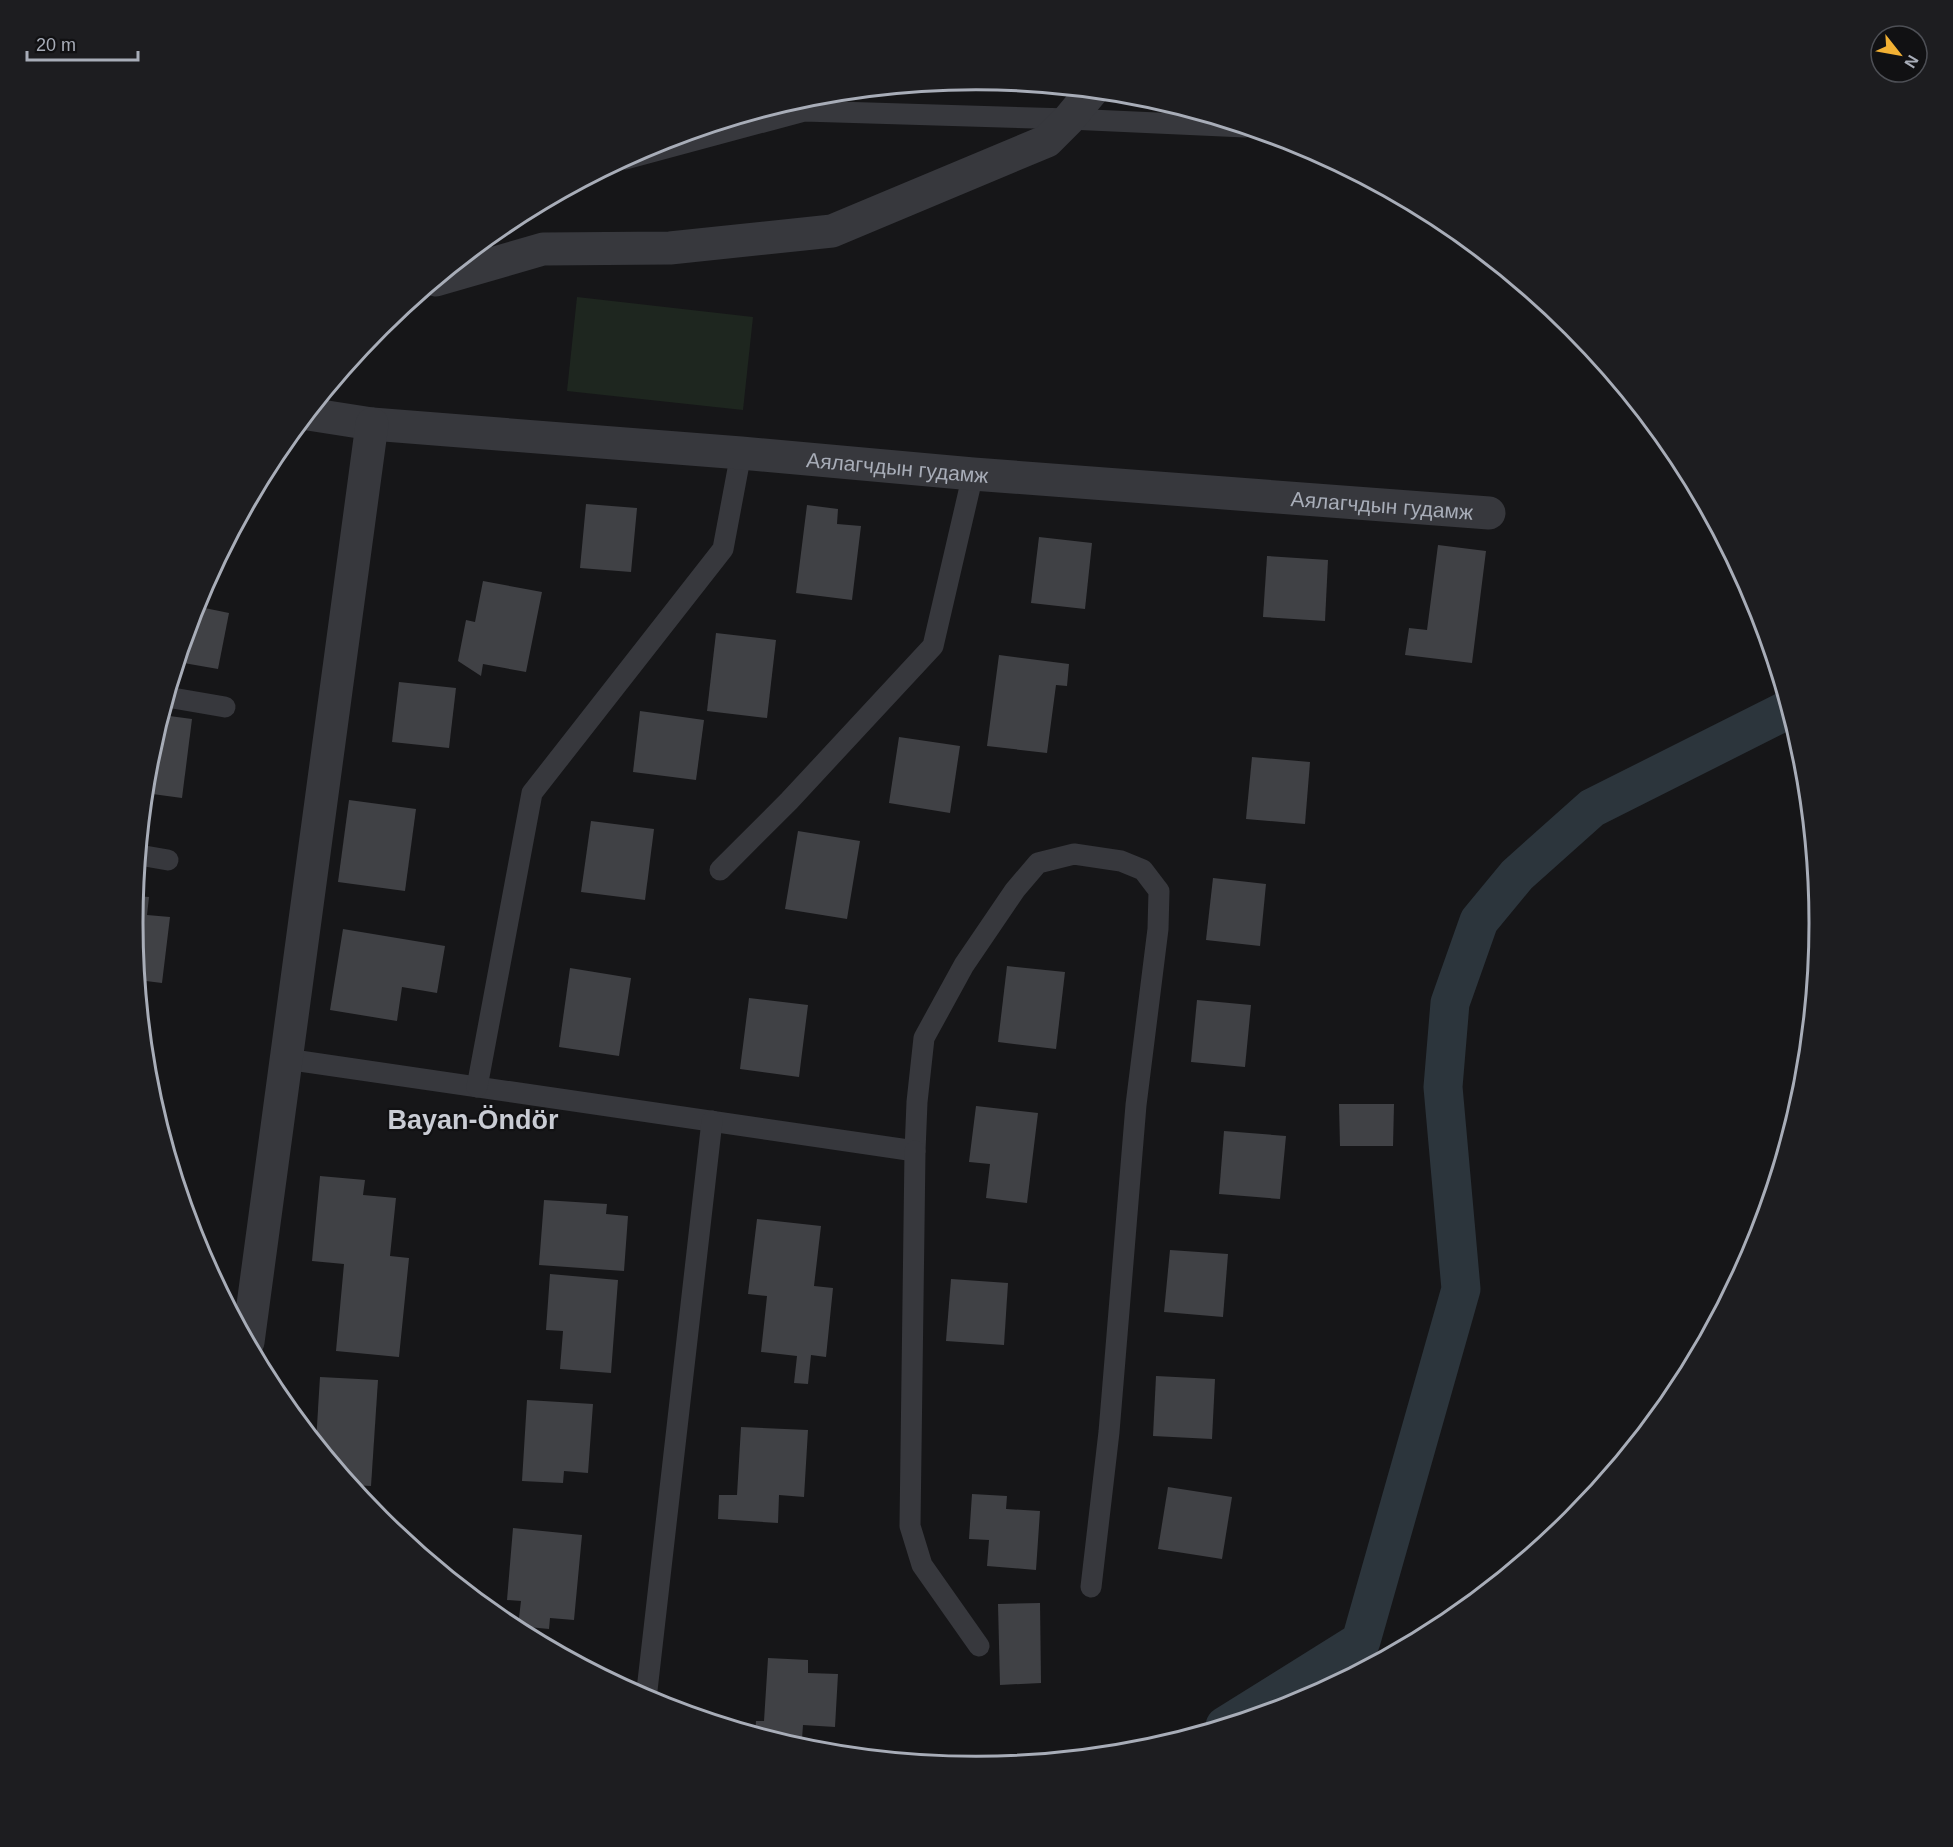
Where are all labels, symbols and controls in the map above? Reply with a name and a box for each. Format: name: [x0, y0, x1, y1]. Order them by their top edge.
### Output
scale bar: [27, 24, 138, 62]
north arrow: [1869, 24, 1929, 84]
text: 20 m: [36, 35, 76, 55]
text: N: [1901, 52, 1922, 71]
street label: Аялагчдын гудамж: [805, 447, 989, 487]
street label: Аялагчдын гудамж: [1290, 487, 1474, 523]
district label: Bayan-Öndör: [387, 1105, 559, 1135]

